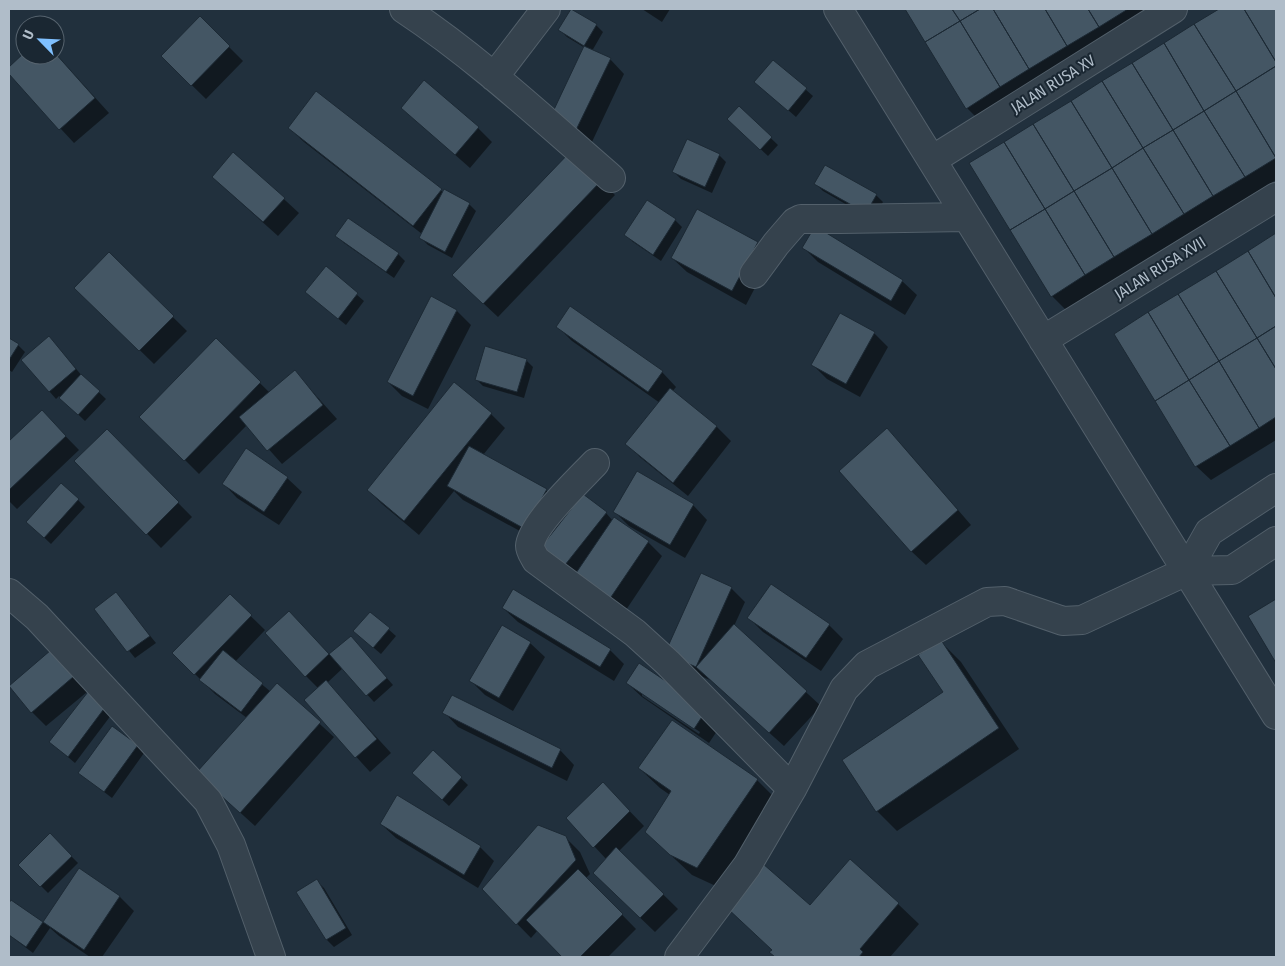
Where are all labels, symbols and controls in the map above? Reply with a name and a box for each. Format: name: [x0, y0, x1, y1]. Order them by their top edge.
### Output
north arrow: [15, 15, 65, 65]
text: U: [19, 28, 38, 42]
street label: JALAN RUSA XV: [1007, 50, 1099, 117]
street label: JALAN RUSA XVII: [1111, 232, 1209, 304]

